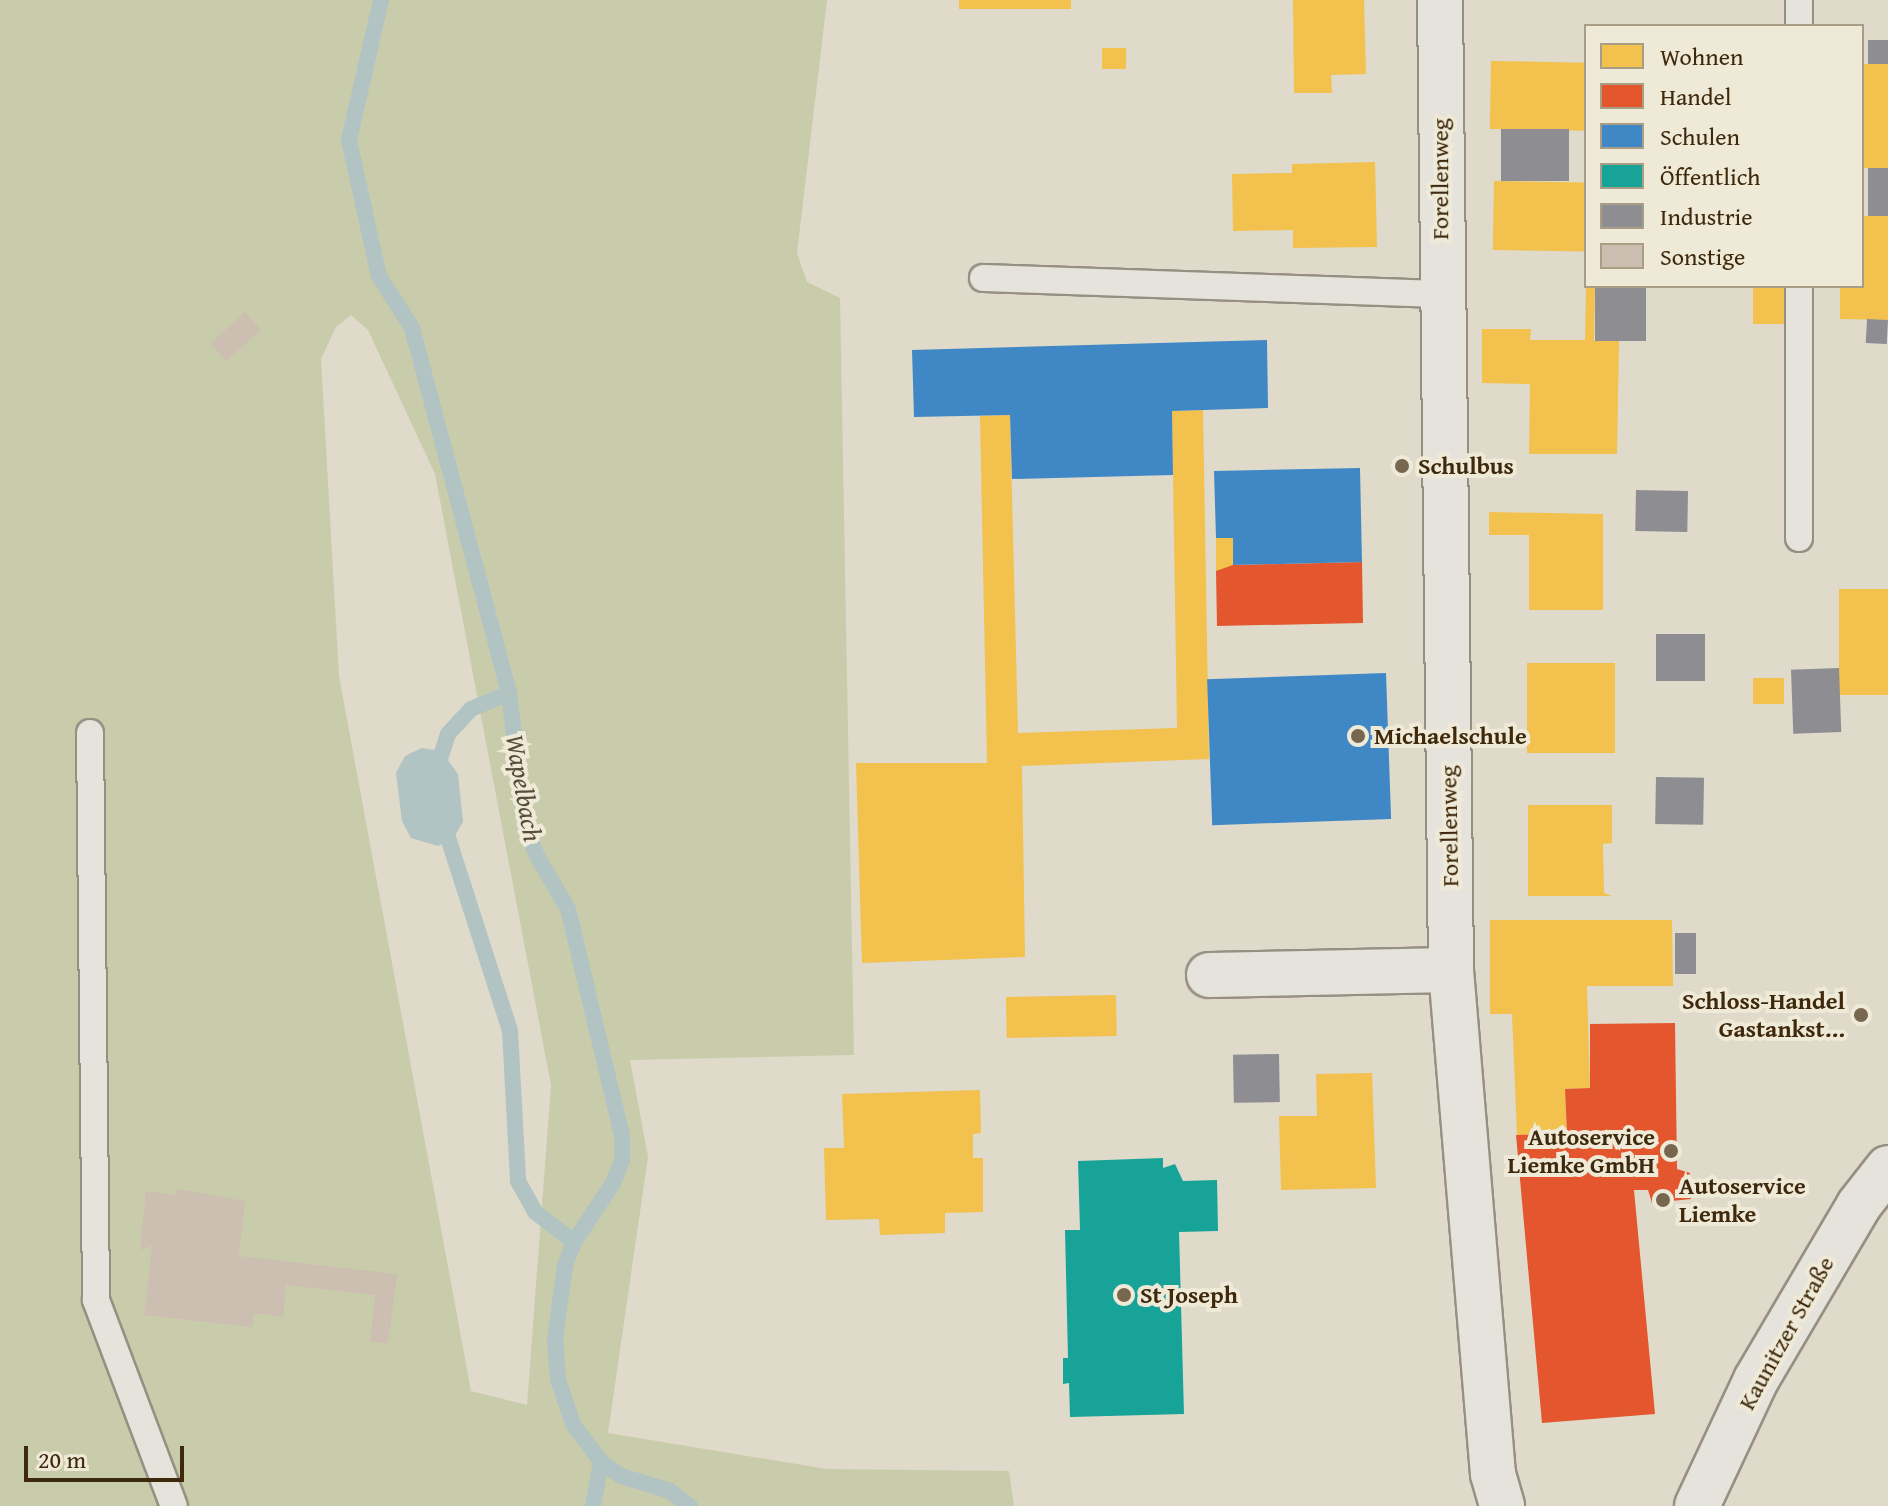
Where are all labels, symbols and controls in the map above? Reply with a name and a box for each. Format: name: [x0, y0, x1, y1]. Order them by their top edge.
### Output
legend: [1584, 24, 1864, 288]
text: Wohnen: [1660, 39, 1743, 74]
text: Handel: [1660, 79, 1732, 114]
street label: Forellenweg: [1426, 118, 1454, 240]
text: Schulen: [1660, 119, 1740, 154]
text: Öffentlich: [1660, 159, 1760, 194]
text: Industrie: [1660, 199, 1753, 234]
text: Sonstige: [1660, 239, 1745, 274]
place label: Schulbus: [1418, 452, 1514, 480]
marker: Schulbus: [1393, 457, 1411, 475]
place label: Michaelschule: [1374, 722, 1527, 750]
marker: Michaelschule: [1349, 727, 1367, 745]
water label: Wapelbach: [499, 732, 549, 844]
street label: Forellenweg: [1434, 765, 1464, 887]
place label: Schloss-Handel Gastankst...: [1682, 987, 1845, 1043]
marker: Schloss-Handel Gastankst...: [1852, 1006, 1870, 1024]
place label: Autoservice Liemke GmbH: [1508, 1123, 1655, 1179]
marker: Autoservice Liemke GmbH: [1662, 1142, 1680, 1160]
place label: Autoservice Liemke: [1679, 1172, 1806, 1228]
marker: Autoservice Liemke: [1654, 1191, 1672, 1209]
street label: Kaunitzer Straße: [1732, 1251, 1840, 1415]
place label: St Joseph: [1140, 1281, 1238, 1309]
marker: St Joseph: [1115, 1286, 1133, 1304]
scale bar: [28, 1430, 188, 1480]
text: 20 m: [38, 1442, 86, 1477]

